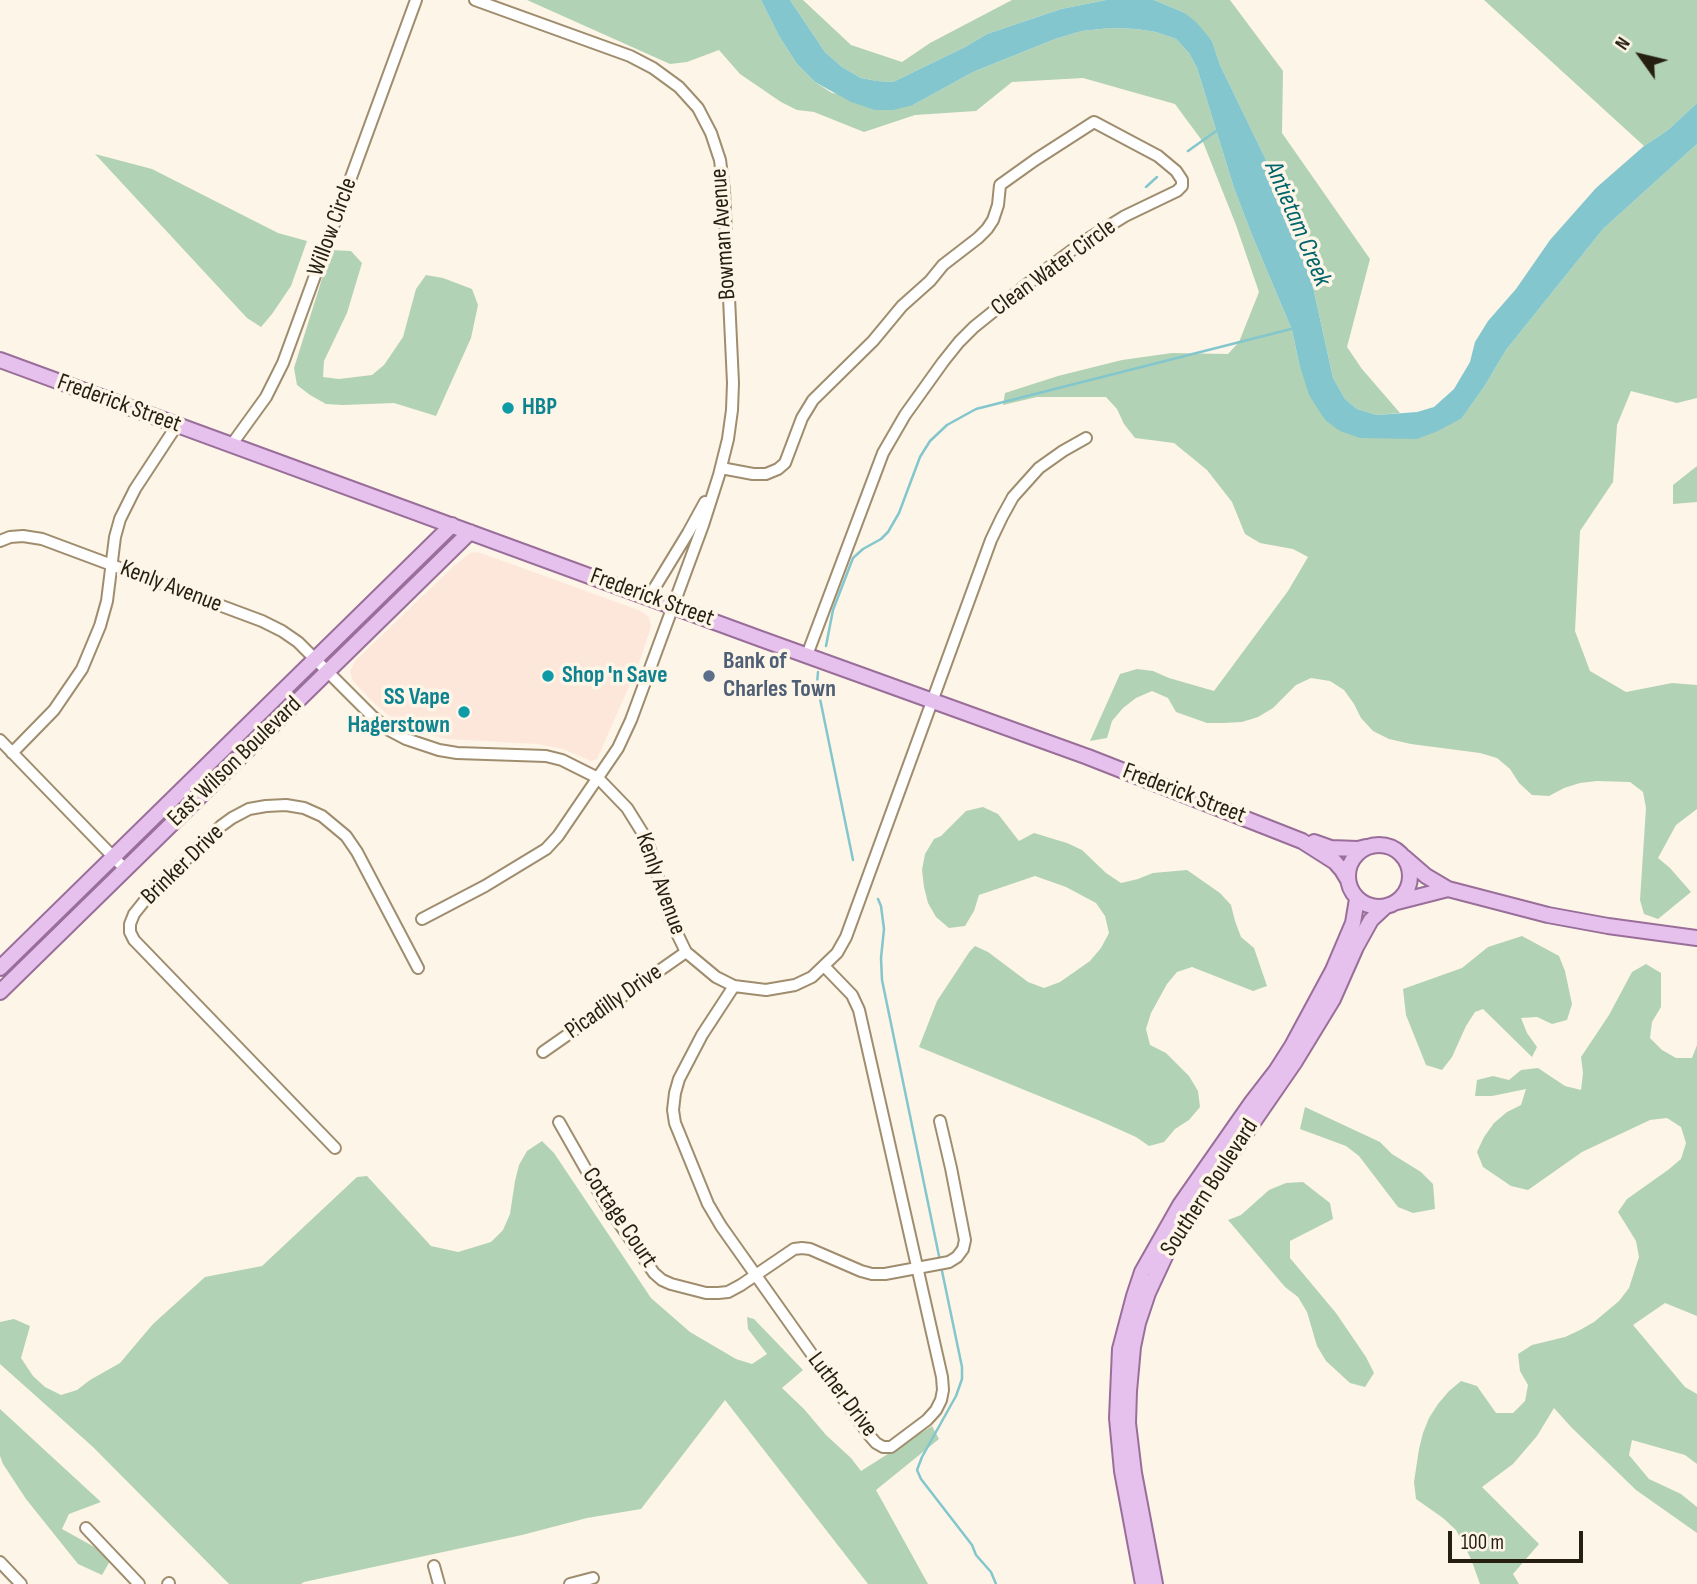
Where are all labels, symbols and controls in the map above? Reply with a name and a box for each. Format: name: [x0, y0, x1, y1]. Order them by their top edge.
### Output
north arrow: [1606, 21, 1676, 91]
text: N: [1611, 33, 1636, 55]
water label: Antietam Creek: [1257, 157, 1337, 291]
street label: Bowman Avenue: [705, 167, 743, 301]
street label: Willow Circle: [302, 174, 364, 280]
street label: Clean Water Circle: [986, 213, 1122, 323]
street label: Frederick Street: [53, 368, 185, 440]
place label: HBP: [522, 394, 557, 422]
marker: HBP: [500, 400, 516, 416]
street label: Kenly Avenue: [116, 554, 226, 620]
street label: Frederick Street: [586, 562, 718, 634]
place label: Bank of Charles Town: [723, 648, 836, 704]
place label: Shop 'n Save: [562, 662, 667, 690]
marker: Shop 'n Save: [540, 668, 556, 684]
marker: Bank of Charles Town: [701, 668, 717, 684]
place label: SS Vape Hagerstown: [347, 684, 450, 740]
street label: East Wilson Boulevard: [162, 691, 308, 833]
marker: SS Vape Hagerstown: [456, 704, 472, 720]
street label: Frederick Street: [1118, 757, 1250, 831]
street label: Brinker Drive: [136, 819, 230, 911]
street label: Kenly Avenue: [628, 829, 692, 939]
street label: Picadilly Drive: [560, 958, 668, 1046]
street label: Southern Boulevard: [1155, 1114, 1265, 1262]
street label: Cottage Court: [575, 1163, 663, 1273]
street label: Luther Drive: [801, 1347, 883, 1443]
scale bar: [1452, 1518, 1587, 1562]
text: 100 m: [1461, 1530, 1504, 1555]

